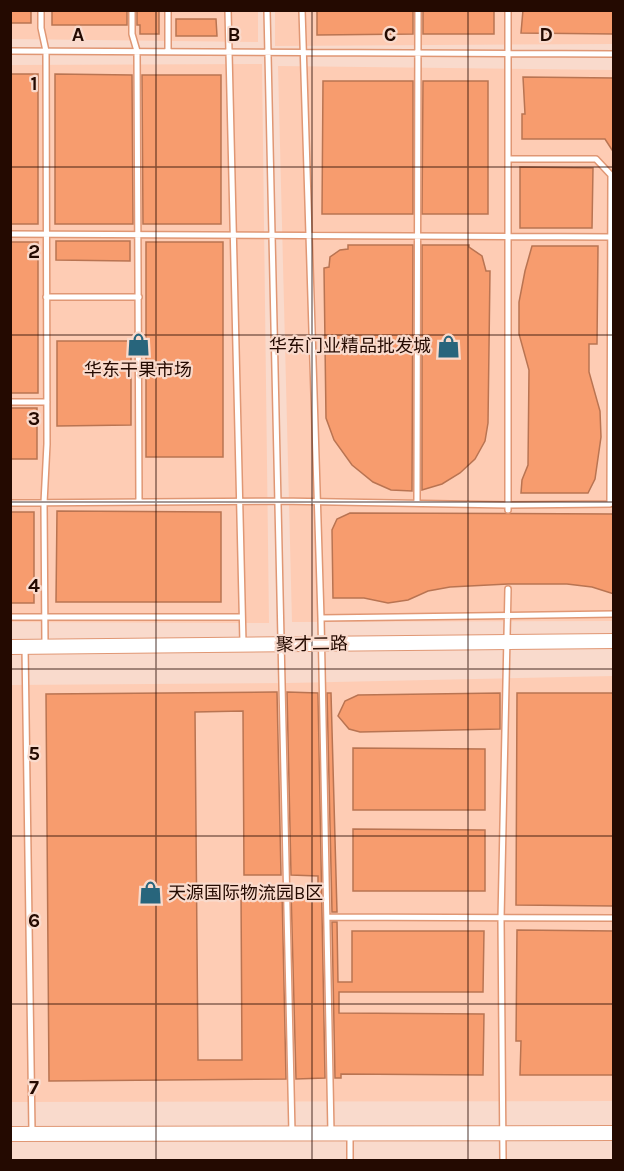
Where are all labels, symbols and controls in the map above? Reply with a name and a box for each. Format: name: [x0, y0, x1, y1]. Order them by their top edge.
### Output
text: A: [72, 23, 85, 46]
text: B: [228, 23, 240, 46]
text: C: [384, 23, 396, 46]
text: D: [539, 23, 553, 46]
text: 1: [30, 72, 38, 95]
text: 2: [28, 240, 40, 263]
shop icon: 华东干果市场: [125, 331, 151, 357]
shop icon: 华东门业精品批发城: [436, 333, 462, 359]
place label: 华东门业精品批发城: [269, 335, 431, 357]
place label: 华东干果市场: [84, 359, 192, 381]
text: 3: [28, 407, 40, 430]
text: 4: [28, 574, 40, 597]
street label: 聚才二路: [276, 632, 348, 656]
text: 5: [28, 742, 40, 765]
shop icon: 天源国际物流园B区: [137, 880, 163, 906]
place label: 天源国际物流园B区: [168, 882, 323, 904]
text: 6: [28, 909, 40, 932]
text: 7: [29, 1076, 39, 1099]

